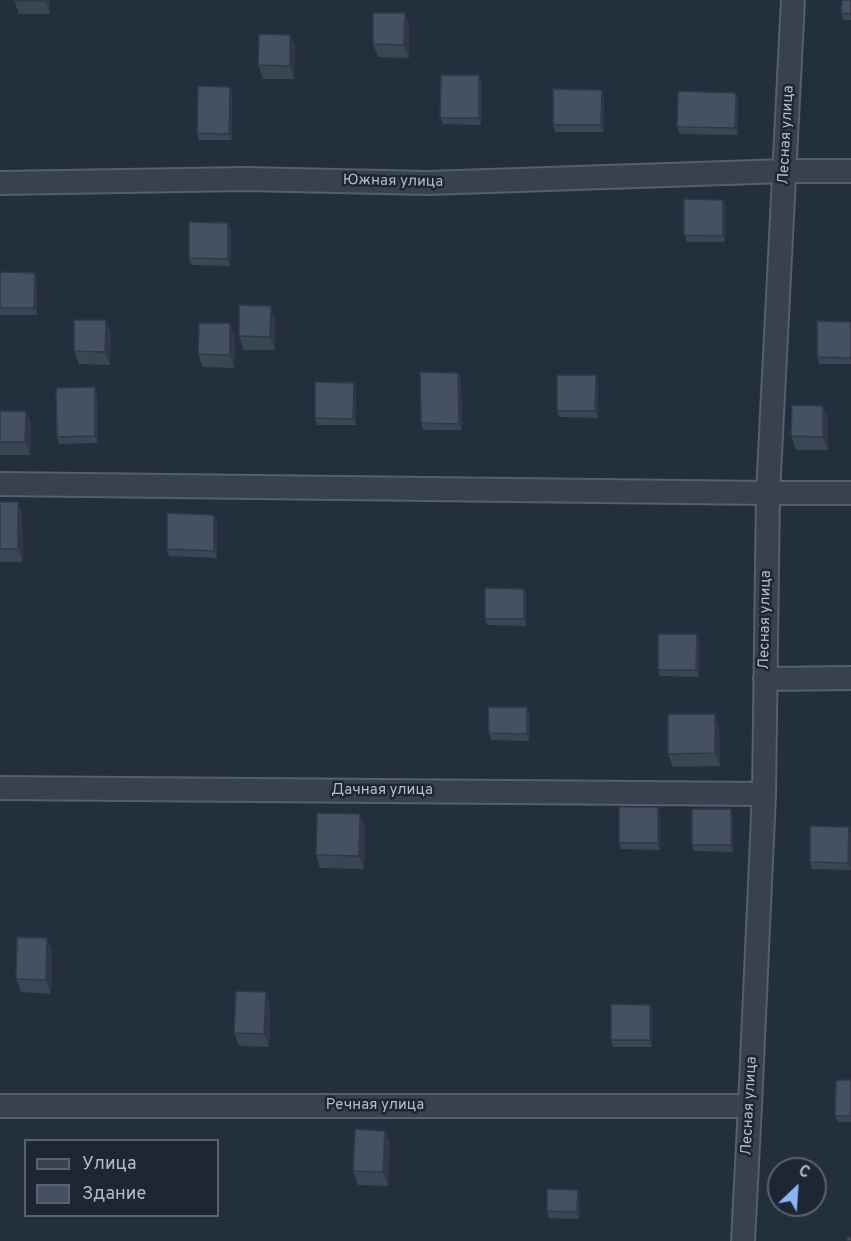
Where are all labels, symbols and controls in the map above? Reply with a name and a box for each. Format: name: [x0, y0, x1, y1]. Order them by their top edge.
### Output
street label: Лесная улица: [775, 85, 799, 185]
street label: Южная улица: [343, 172, 443, 192]
street label: Лесная улица: [756, 570, 776, 670]
street label: Дачная улица: [331, 782, 433, 800]
street label: Лесная улица: [738, 1056, 762, 1156]
street label: Речная улица: [326, 1097, 424, 1115]
legend: [24, 1139, 219, 1217]
text: Улица: [82, 1153, 136, 1176]
north arrow: [767, 1157, 827, 1217]
text: С: [795, 1161, 813, 1184]
text: Здание: [82, 1183, 146, 1206]

